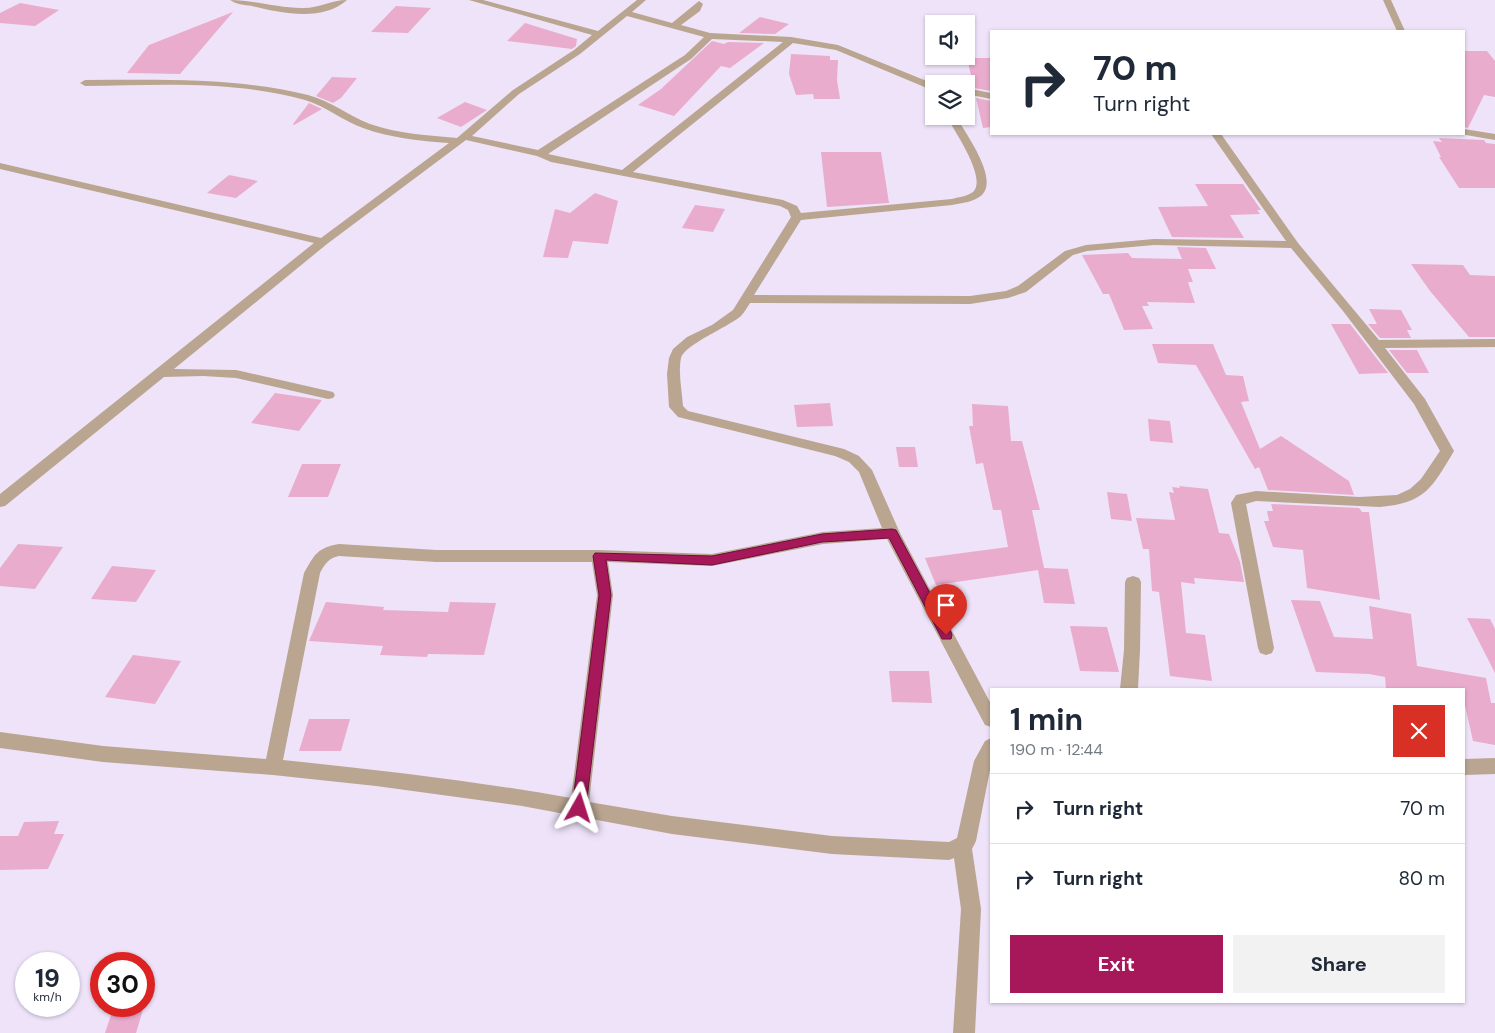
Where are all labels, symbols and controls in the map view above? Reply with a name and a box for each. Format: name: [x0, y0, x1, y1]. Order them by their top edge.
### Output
map controls: [925, 15, 975, 125]
button: sound: [925, 15, 975, 65]
text: 70 m: [1093, 45, 1177, 91]
icon: right: [1010, 50, 1075, 115]
button: layers: [925, 75, 975, 125]
text: Turn right: [1093, 89, 1190, 118]
pin: [925, 584, 967, 635]
icon: arrive: [932, 591, 960, 619]
text: 1 min: [1010, 700, 1083, 739]
button: close: [1393, 705, 1445, 757]
text: 190 m · 12:44: [1010, 739, 1103, 760]
position arrow: [552, 781, 604, 833]
icon: right: [1010, 795, 1038, 823]
text: Turn right: [1053, 796, 1143, 821]
text: 70 m: [1400, 796, 1445, 821]
icon: right: [1010, 865, 1038, 893]
text: Turn right: [1053, 866, 1143, 891]
text: 80 m: [1398, 866, 1445, 891]
button: Exit: [1010, 935, 1223, 993]
button: Share: [1233, 935, 1445, 993]
speed limit sign: 30: [90, 952, 155, 1017]
text: 19: [35, 962, 60, 995]
text: km/h: [33, 989, 62, 1005]

